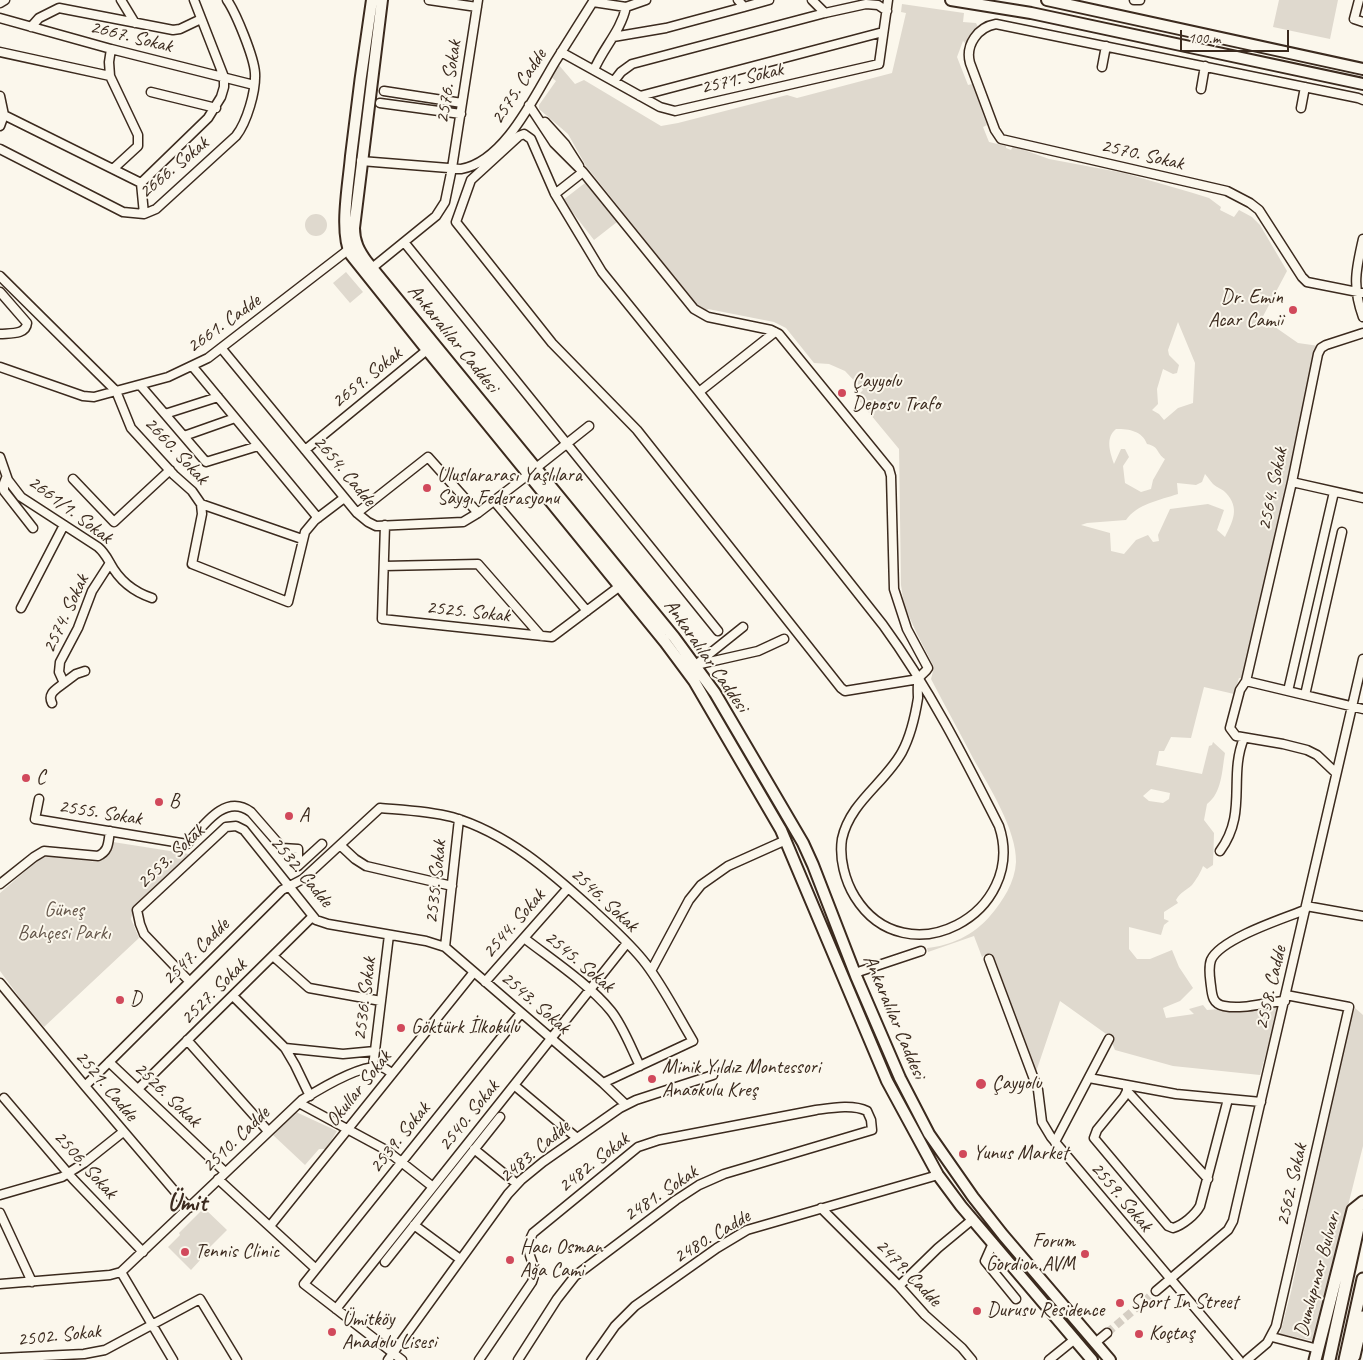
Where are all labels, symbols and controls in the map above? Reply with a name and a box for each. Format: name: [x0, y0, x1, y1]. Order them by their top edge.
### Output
street label: 2667. Sokak: [87, 15, 175, 59]
scale bar: [1183, 20, 1292, 52]
text: 100 m: [1188, 29, 1220, 48]
street label: 2576. Sokak: [431, 39, 467, 125]
street label: 2575. Cadde: [486, 45, 552, 129]
street label: 2571. Sokak: [698, 58, 786, 100]
street label: 2666. Sokak: [134, 132, 214, 204]
street label: 2570. Sokak: [1098, 134, 1186, 176]
street label: Ankaralılar Caddesi: [402, 280, 504, 398]
place label: Dr. Emin Acar Camii: [1208, 286, 1283, 333]
street label: 2661. Cadde: [182, 289, 266, 359]
marker: Dr. Emin Acar Camii: [1287, 304, 1299, 316]
street label: 2659. Sokak: [327, 342, 407, 414]
place label: Çayyolu Deposu Trafo: [852, 370, 940, 417]
marker: Çayyolu Deposu Trafo: [836, 387, 848, 399]
street label: 2660. Sokak: [139, 412, 213, 490]
street label: 2654. Cadde: [307, 431, 381, 511]
street label: 2564. Sokak: [1253, 445, 1293, 533]
place label: Uluslararası Yaşlılara Saygı Federasyonu: [437, 464, 582, 511]
street label: 2661/1. Sokak: [23, 470, 117, 550]
marker: Uluslararası Yaşlılara Saygı Federasyonu: [421, 482, 433, 494]
street label: 2574. Sokak: [37, 571, 95, 657]
street label: Ankaralılar Caddesi: [658, 595, 754, 717]
street label: 2525. Sokak: [425, 596, 511, 628]
place label: C: [36, 766, 45, 790]
marker: C: [20, 772, 32, 784]
place label: B: [169, 790, 179, 814]
street label: 2555. Sokak: [57, 795, 143, 831]
marker: B: [153, 796, 165, 808]
place label: A: [299, 804, 309, 828]
marker: A: [283, 810, 295, 822]
street label: 2553. Sokak: [132, 820, 210, 894]
street label: 2532. Cadde: [264, 832, 338, 912]
street label: 2535. Sokak: [420, 839, 452, 925]
street label: 2546. Sokak: [565, 863, 643, 937]
street label: 2544. Sokak: [477, 884, 551, 964]
park label: Güneş Bahçesi Parkı: [18, 899, 110, 946]
street label: 2547. Cadde: [157, 913, 235, 991]
street label: 2545. Sokak: [539, 926, 619, 998]
street label: 2558. Cadde: [1250, 944, 1292, 1032]
street label: Ankaralılar Caddesi: [857, 951, 931, 1083]
street label: 2527. Sokak: [176, 954, 252, 1030]
street label: 2536. Sokak: [348, 956, 382, 1042]
street label: 2543. Sokak: [495, 966, 575, 1040]
place label: D: [130, 988, 142, 1012]
marker: D: [114, 994, 126, 1006]
place label: Göktürk İlkokulu: [411, 1016, 520, 1040]
marker: Göktürk İlkokulu: [395, 1022, 407, 1034]
street label: 2521. Cadde: [69, 1046, 143, 1126]
street label: Okullar Sokak: [321, 1046, 397, 1132]
place label: Minik Yıldız Montessori Anaokulu Kreş: [662, 1056, 820, 1103]
street label: 2526. Sokak: [128, 1057, 206, 1133]
place label: Çayyolu: [992, 1072, 1041, 1096]
marker: Minik Yıldız Montessori Anaokulu Kreş: [646, 1073, 658, 1085]
street label: 2540. Sokak: [433, 1076, 505, 1156]
marker: Çayyolu: [974, 1077, 988, 1091]
street label: 2539. Sokak: [364, 1098, 436, 1178]
street label: 2510. Cadde: [197, 1102, 275, 1178]
street label: 2483. Cadde: [495, 1115, 575, 1189]
street label: 2506. Sokak: [48, 1126, 122, 1204]
street label: 2482. Sokak: [554, 1128, 634, 1198]
street label: 2562. Sokak: [1271, 1141, 1313, 1229]
place label: Yunus Market: [973, 1142, 1068, 1166]
marker: Yunus Market: [957, 1148, 969, 1160]
street label: 2559. Sokak: [1085, 1157, 1157, 1237]
street label: 2481. Sokak: [619, 1161, 703, 1227]
district label: Ümit: [167, 1188, 207, 1218]
street label: 2480. Cadde: [669, 1205, 755, 1269]
street label: Dumlupınar Bulvarı: [1290, 1209, 1346, 1339]
place label: Forum Gordion AVM: [986, 1230, 1075, 1277]
street label: 2479. Cadde: [870, 1234, 946, 1312]
place label: Hacı Osman Ağa Cami: [520, 1236, 603, 1283]
place label: Tennis Clinic: [195, 1240, 279, 1264]
marker: Tennis Clinic: [179, 1246, 191, 1258]
marker: Forum Gordion AVM: [1079, 1248, 1091, 1260]
marker: Hacı Osman Ağa Cami: [504, 1254, 516, 1266]
place label: Sport In Street: [1130, 1291, 1238, 1315]
marker: Sport In Street: [1114, 1297, 1126, 1309]
place label: Durusu Residence: [987, 1299, 1104, 1323]
marker: Durusu Residence: [971, 1305, 983, 1317]
place label: Ümitköy Anadolu Lisesi: [342, 1308, 436, 1355]
street label: 2502. Sokak: [16, 1320, 102, 1352]
place label: Koçtaş: [1149, 1322, 1194, 1346]
marker: Ümitköy Anadolu Lisesi: [326, 1326, 338, 1338]
marker: Koçtaş: [1133, 1328, 1145, 1340]

